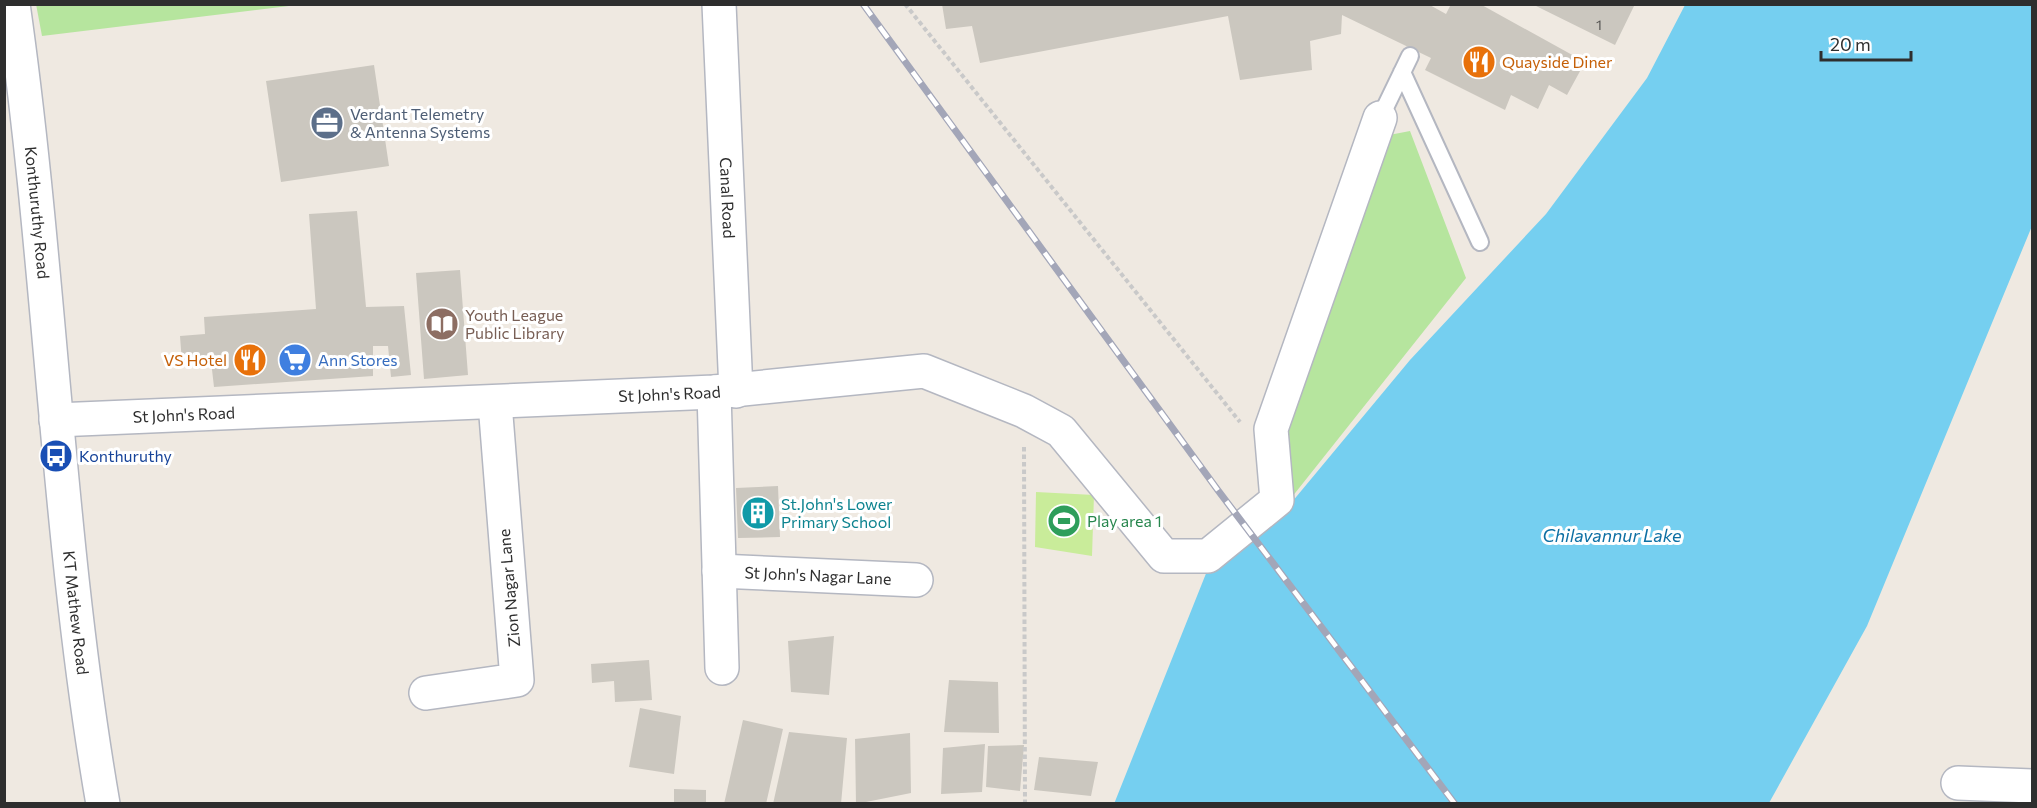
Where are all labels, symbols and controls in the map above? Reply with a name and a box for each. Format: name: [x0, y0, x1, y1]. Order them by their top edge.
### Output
house number: 1: [1596, 16, 1602, 33]
scale bar: [1821, 24, 1911, 62]
text: 20 m: [1830, 33, 1871, 55]
restaurant icon: Quayside Diner: [1461, 44, 1497, 80]
place label: Quayside Diner: [1502, 52, 1613, 71]
place label: Verdant Telemetry & Antenna Systems: [350, 104, 490, 141]
office icon: Verdant Telemetry & Antenna Systems: [309, 105, 345, 141]
street label: Konthuruthy Road: [22, 145, 54, 280]
street label: Canal Road: [717, 157, 739, 239]
place label: Youth League Public Library: [465, 305, 565, 342]
library icon: Youth League Public Library: [424, 306, 460, 342]
restaurant icon: VS Hotel: [232, 342, 268, 378]
supermarket icon: Ann Stores: [277, 342, 313, 378]
place label: VS Hotel: [164, 350, 227, 369]
place label: Ann Stores: [318, 350, 398, 369]
street label: St John's Road: [618, 381, 721, 405]
street label: St John's Road: [132, 402, 235, 426]
bus stop icon: Konthuruthy: [38, 438, 74, 474]
place label: Konthuruthy: [79, 446, 172, 465]
place label: St.John's Lower Primary School: [781, 494, 893, 531]
building icon: St.John's Lower Primary School: [740, 495, 776, 531]
sports icon: Play area 1: [1046, 503, 1082, 539]
place label: Play area 1: [1087, 511, 1162, 530]
water label: Chilavannur Lake: [1542, 524, 1682, 546]
street label: Zion Nagar Lane: [494, 528, 523, 648]
street label: KT Mathew Road: [60, 550, 93, 676]
street label: St John's Nagar Lane: [744, 562, 892, 588]

